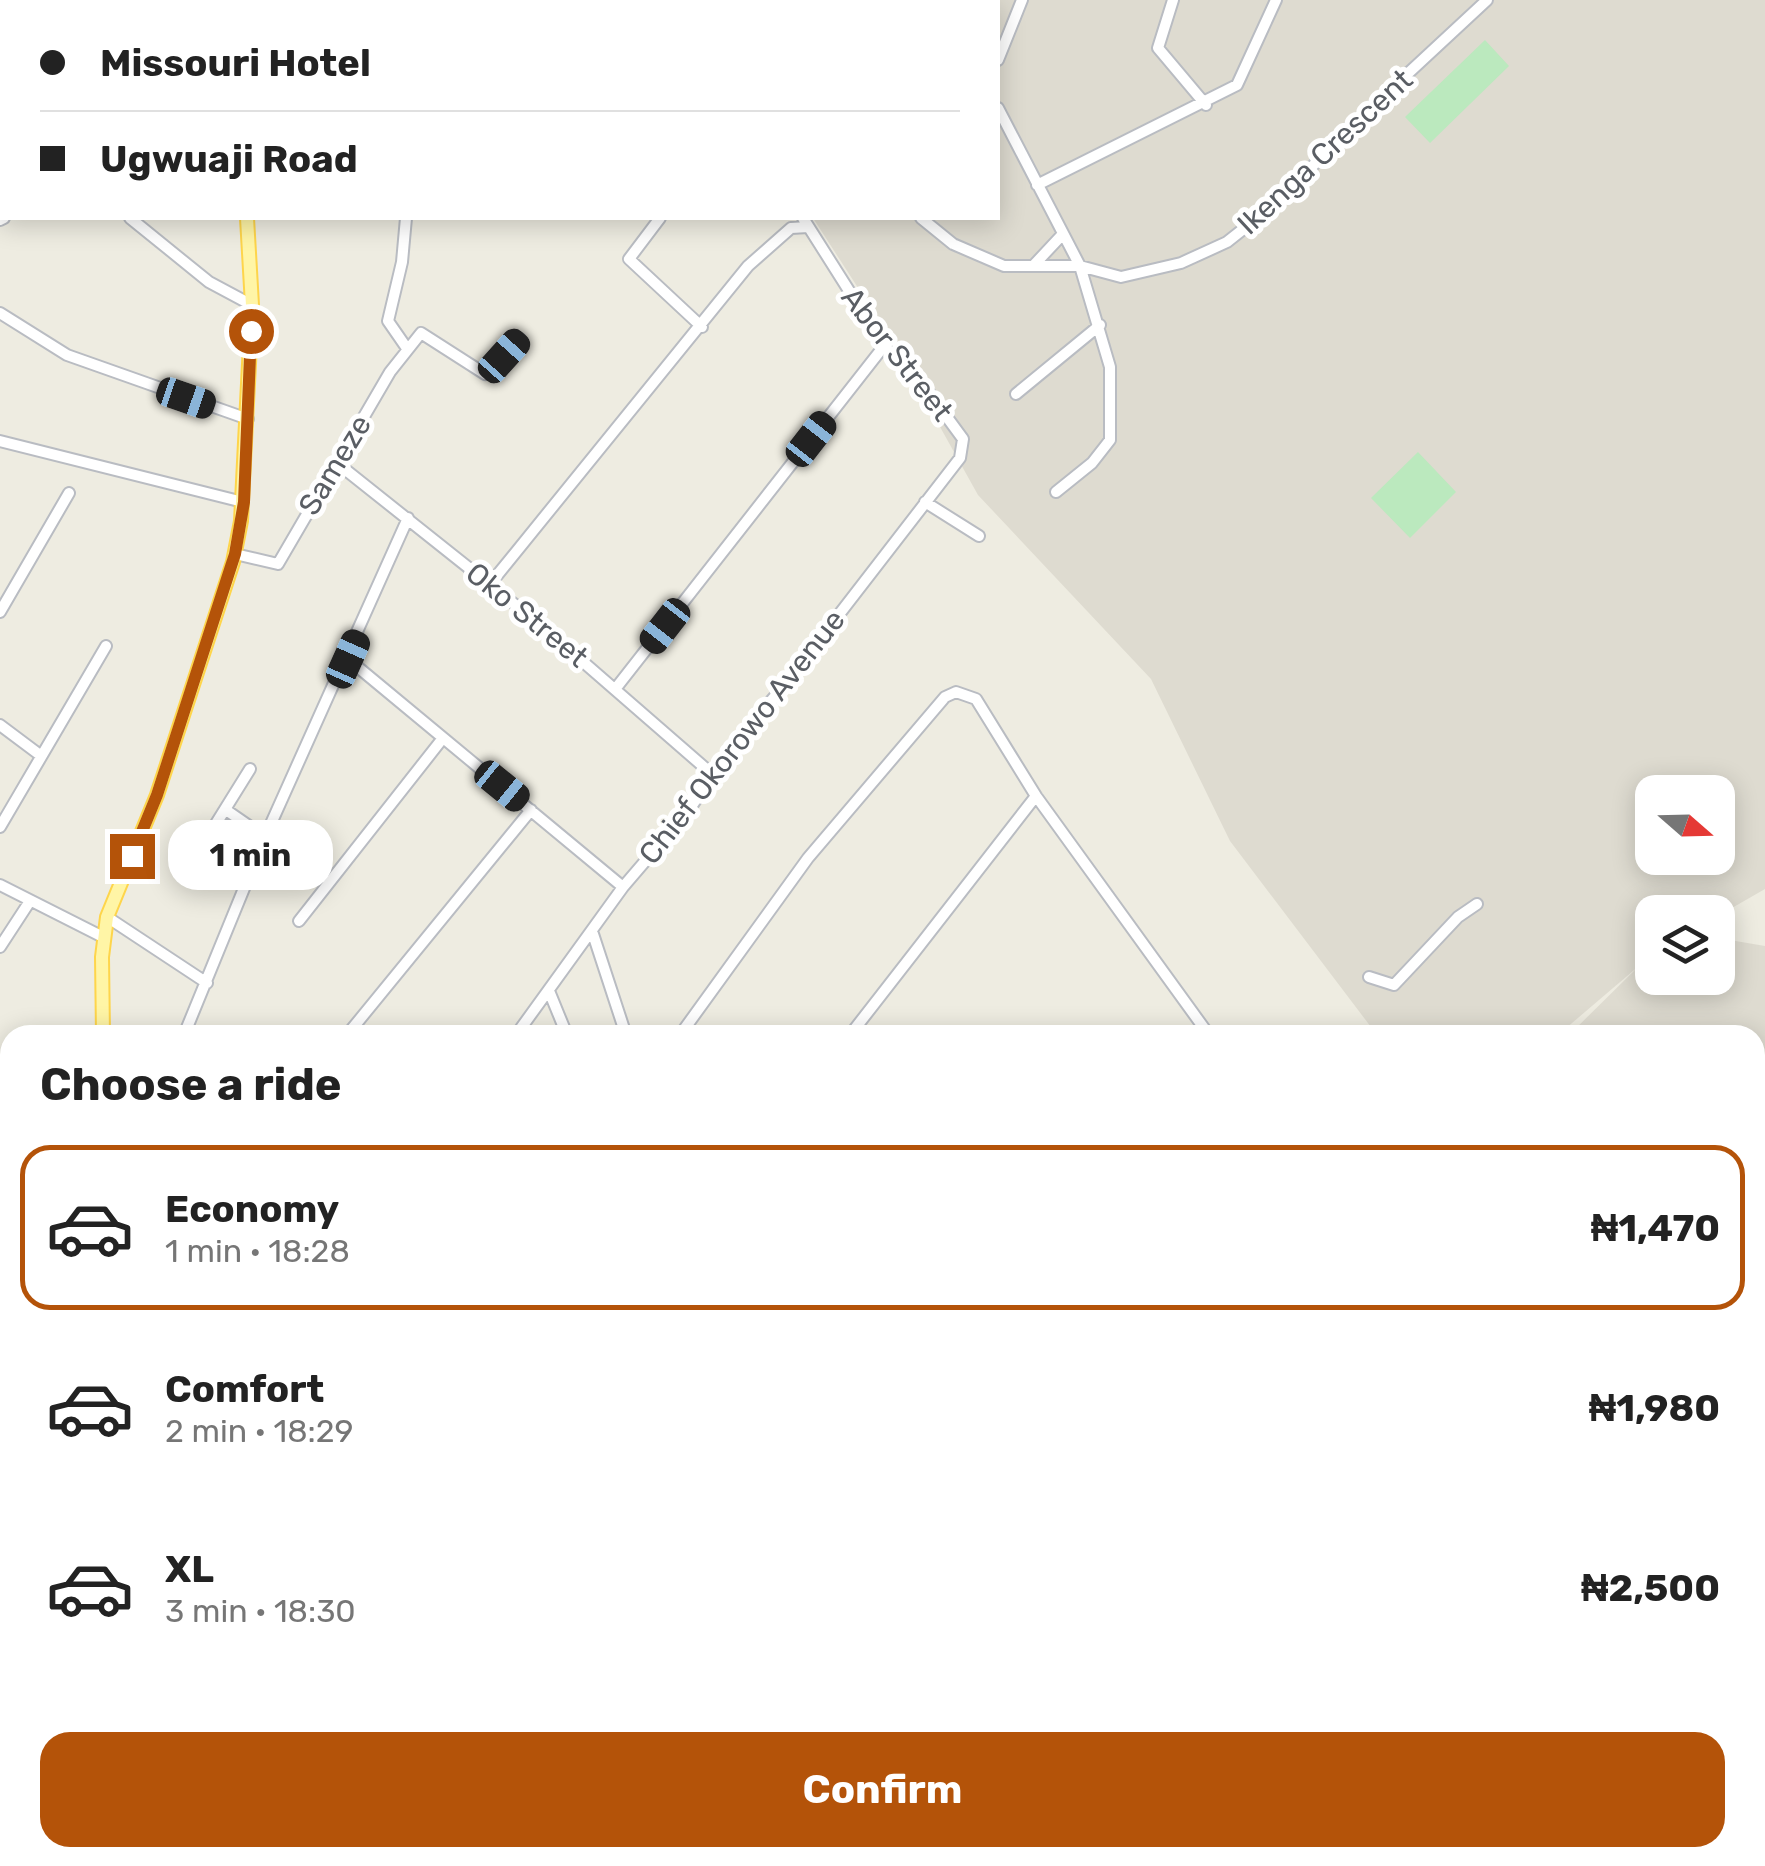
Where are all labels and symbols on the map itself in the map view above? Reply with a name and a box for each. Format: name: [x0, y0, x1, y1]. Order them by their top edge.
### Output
street label: Ikenga Crescent: [1230, 62, 1420, 242]
street label: Abor Street: [834, 280, 961, 428]
route start: [229, 309, 274, 354]
car: [473, 324, 535, 388]
car: [153, 374, 219, 422]
car: [781, 406, 841, 472]
street label: Sameze: [291, 408, 379, 522]
street label: Oko Street: [459, 555, 595, 675]
car: [635, 593, 695, 659]
street label: Chief Okorowo Avenue: [631, 603, 853, 871]
car: [322, 625, 374, 693]
car: [469, 755, 535, 817]
north arrow: [1635, 775, 1735, 875]
callout: 1 min: [167, 821, 332, 891]
route end: [110, 834, 155, 879]

